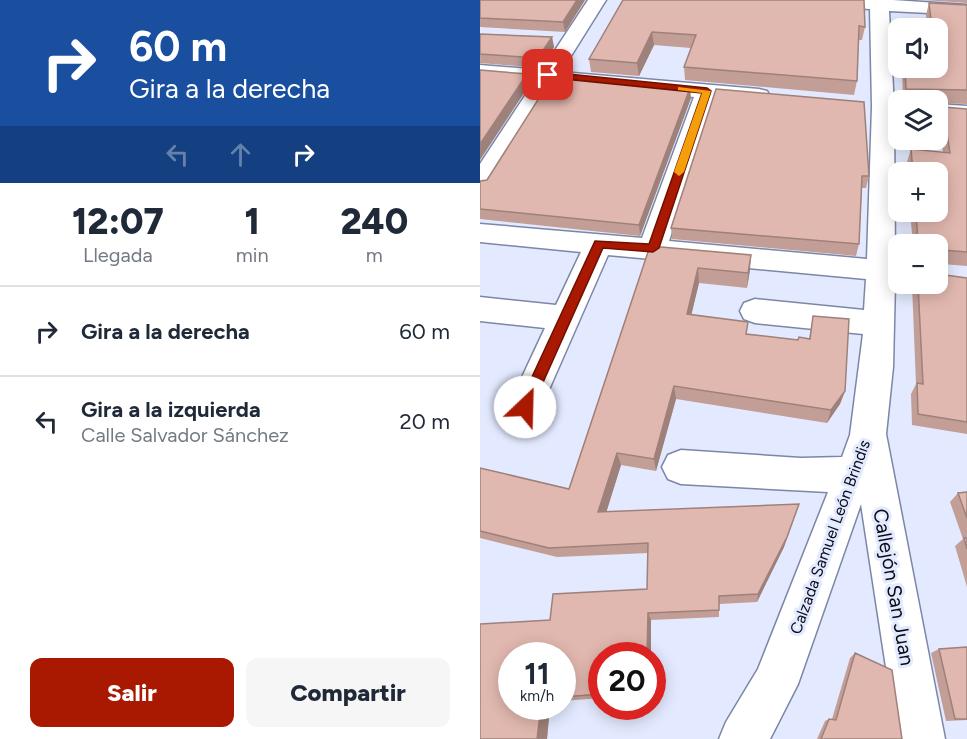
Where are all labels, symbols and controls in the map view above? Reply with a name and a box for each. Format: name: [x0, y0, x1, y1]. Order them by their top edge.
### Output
map controls: [888, 18, 948, 294]
button: sound: [888, 18, 948, 78]
text: 60 m: [129, 21, 227, 72]
icon: right: [30, 24, 108, 102]
pin: [522, 49, 573, 100]
icon: arrive: [531, 58, 564, 91]
text: Gira a la derecha: [129, 72, 330, 105]
button: layers: [888, 90, 948, 150]
icon: left: [161, 138, 194, 171]
icon: ahead: [224, 138, 257, 171]
icon: right: [287, 138, 320, 171]
button: +: [888, 162, 948, 222]
text: 12:07: [72, 200, 164, 243]
text: 1: [244, 200, 260, 243]
text: 240: [340, 200, 408, 243]
button: −: [888, 234, 948, 294]
text: Llegada: [83, 243, 153, 267]
text: min: [236, 243, 269, 267]
text: m: [366, 243, 383, 267]
icon: right: [30, 315, 63, 348]
text: Gira a la derecha: [81, 318, 250, 345]
text: 60 m: [399, 318, 450, 345]
position arrow: [493, 375, 557, 439]
text: Gira a la izquierda: [81, 396, 261, 423]
icon: left: [30, 405, 63, 438]
text: 20 m: [399, 408, 450, 435]
text: Calle Salvador Sánchez: [81, 423, 289, 447]
street label: Calzada Samuel León Brindis: [786, 437, 874, 637]
street label: Callejón San Juan: [868, 507, 920, 667]
speed limit sign: 20: [588, 642, 666, 720]
text: 11: [524, 655, 550, 692]
button: Salir: [30, 658, 234, 727]
button: Compartir: [246, 658, 450, 727]
text: km/h: [520, 687, 554, 705]

